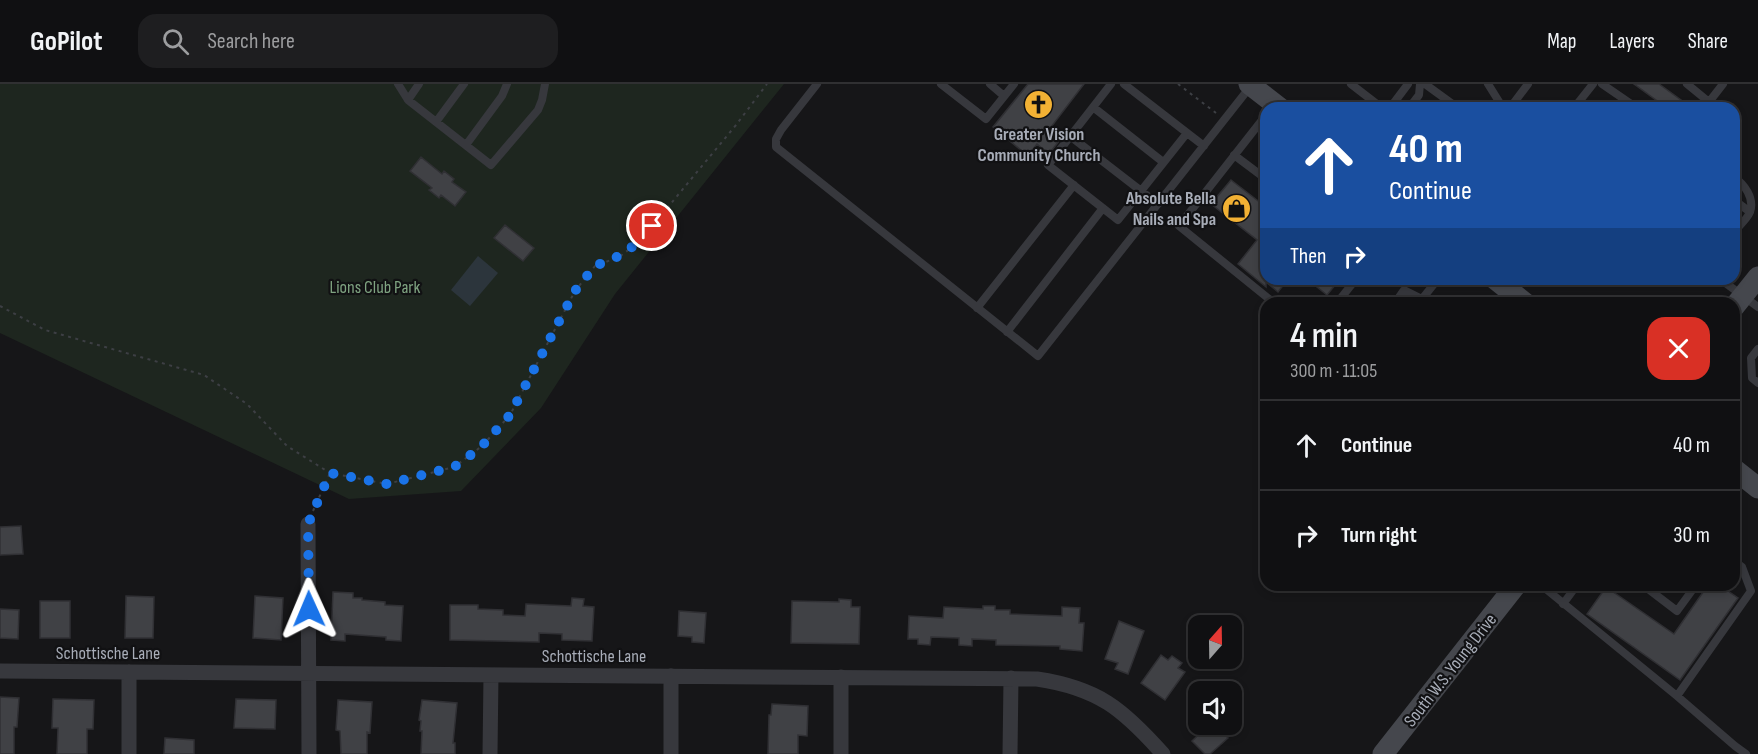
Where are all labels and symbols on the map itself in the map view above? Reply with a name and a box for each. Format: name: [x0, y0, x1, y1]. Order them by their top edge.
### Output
church icon: Greater Vision Community Church: [1023, 89, 1055, 121]
place label: Greater Vision Community Church: [978, 124, 1100, 166]
place label: Absolute Bella Nails and Spa: [1125, 188, 1216, 230]
shop icon: Absolute Bella Nails and Spa: [1221, 192, 1253, 224]
pin: [626, 200, 677, 251]
park label: Lions Club Park: [330, 277, 421, 298]
position arrow: [277, 577, 341, 641]
street label: South W.S. Young Drive: [1400, 610, 1501, 731]
north arrow: [1188, 615, 1242, 669]
street label: Schottische Lane: [56, 643, 160, 664]
street label: Schottische Lane: [542, 646, 646, 667]

